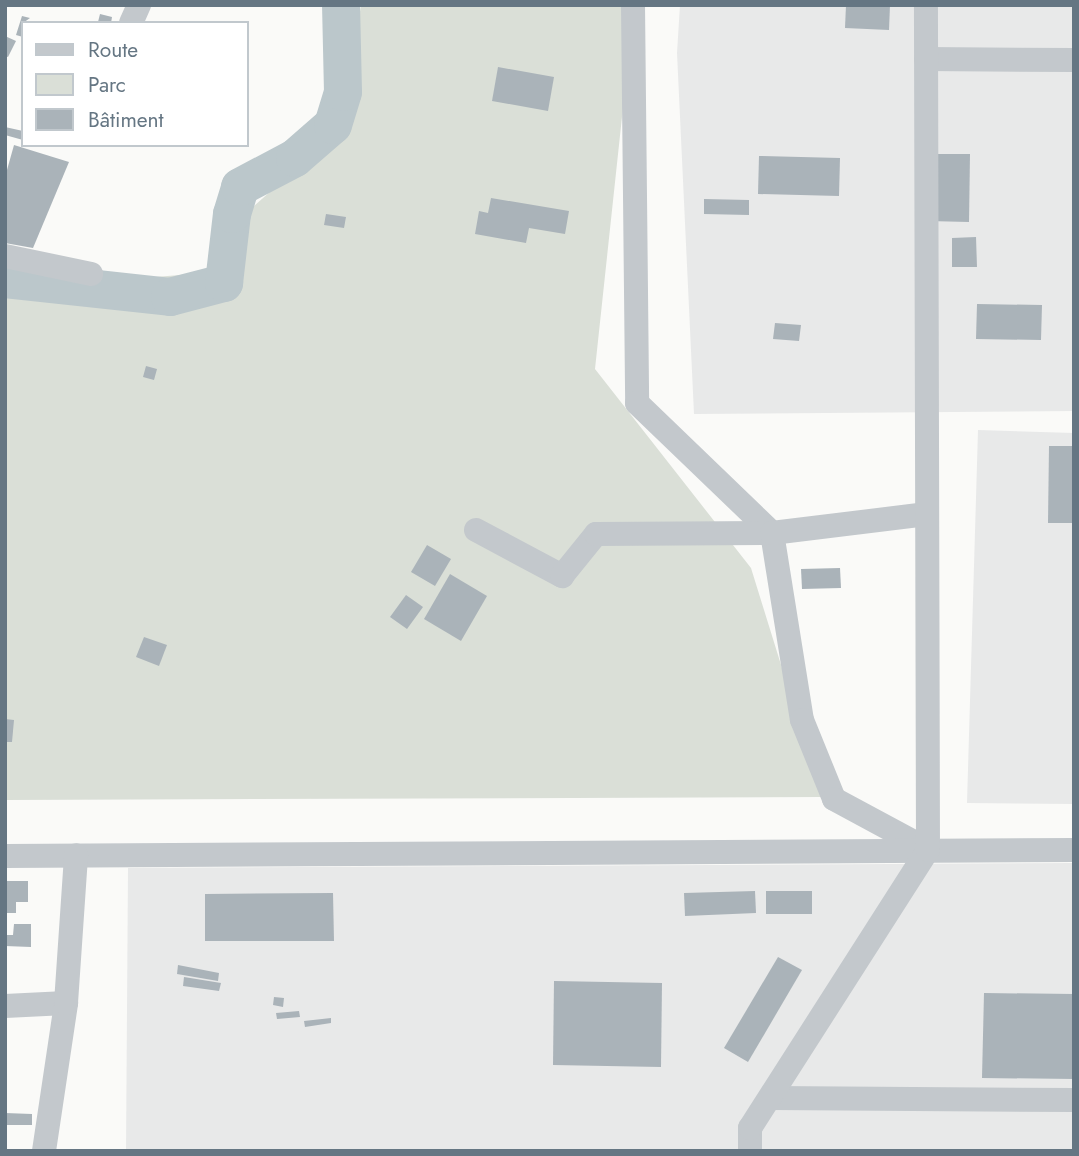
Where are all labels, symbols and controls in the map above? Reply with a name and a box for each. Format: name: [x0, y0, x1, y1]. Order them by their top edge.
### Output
legend: [21, 21, 248, 147]
text: Route: [88, 35, 138, 65]
text: Parc: [88, 70, 126, 100]
text: Bâtiment: [88, 105, 164, 135]

